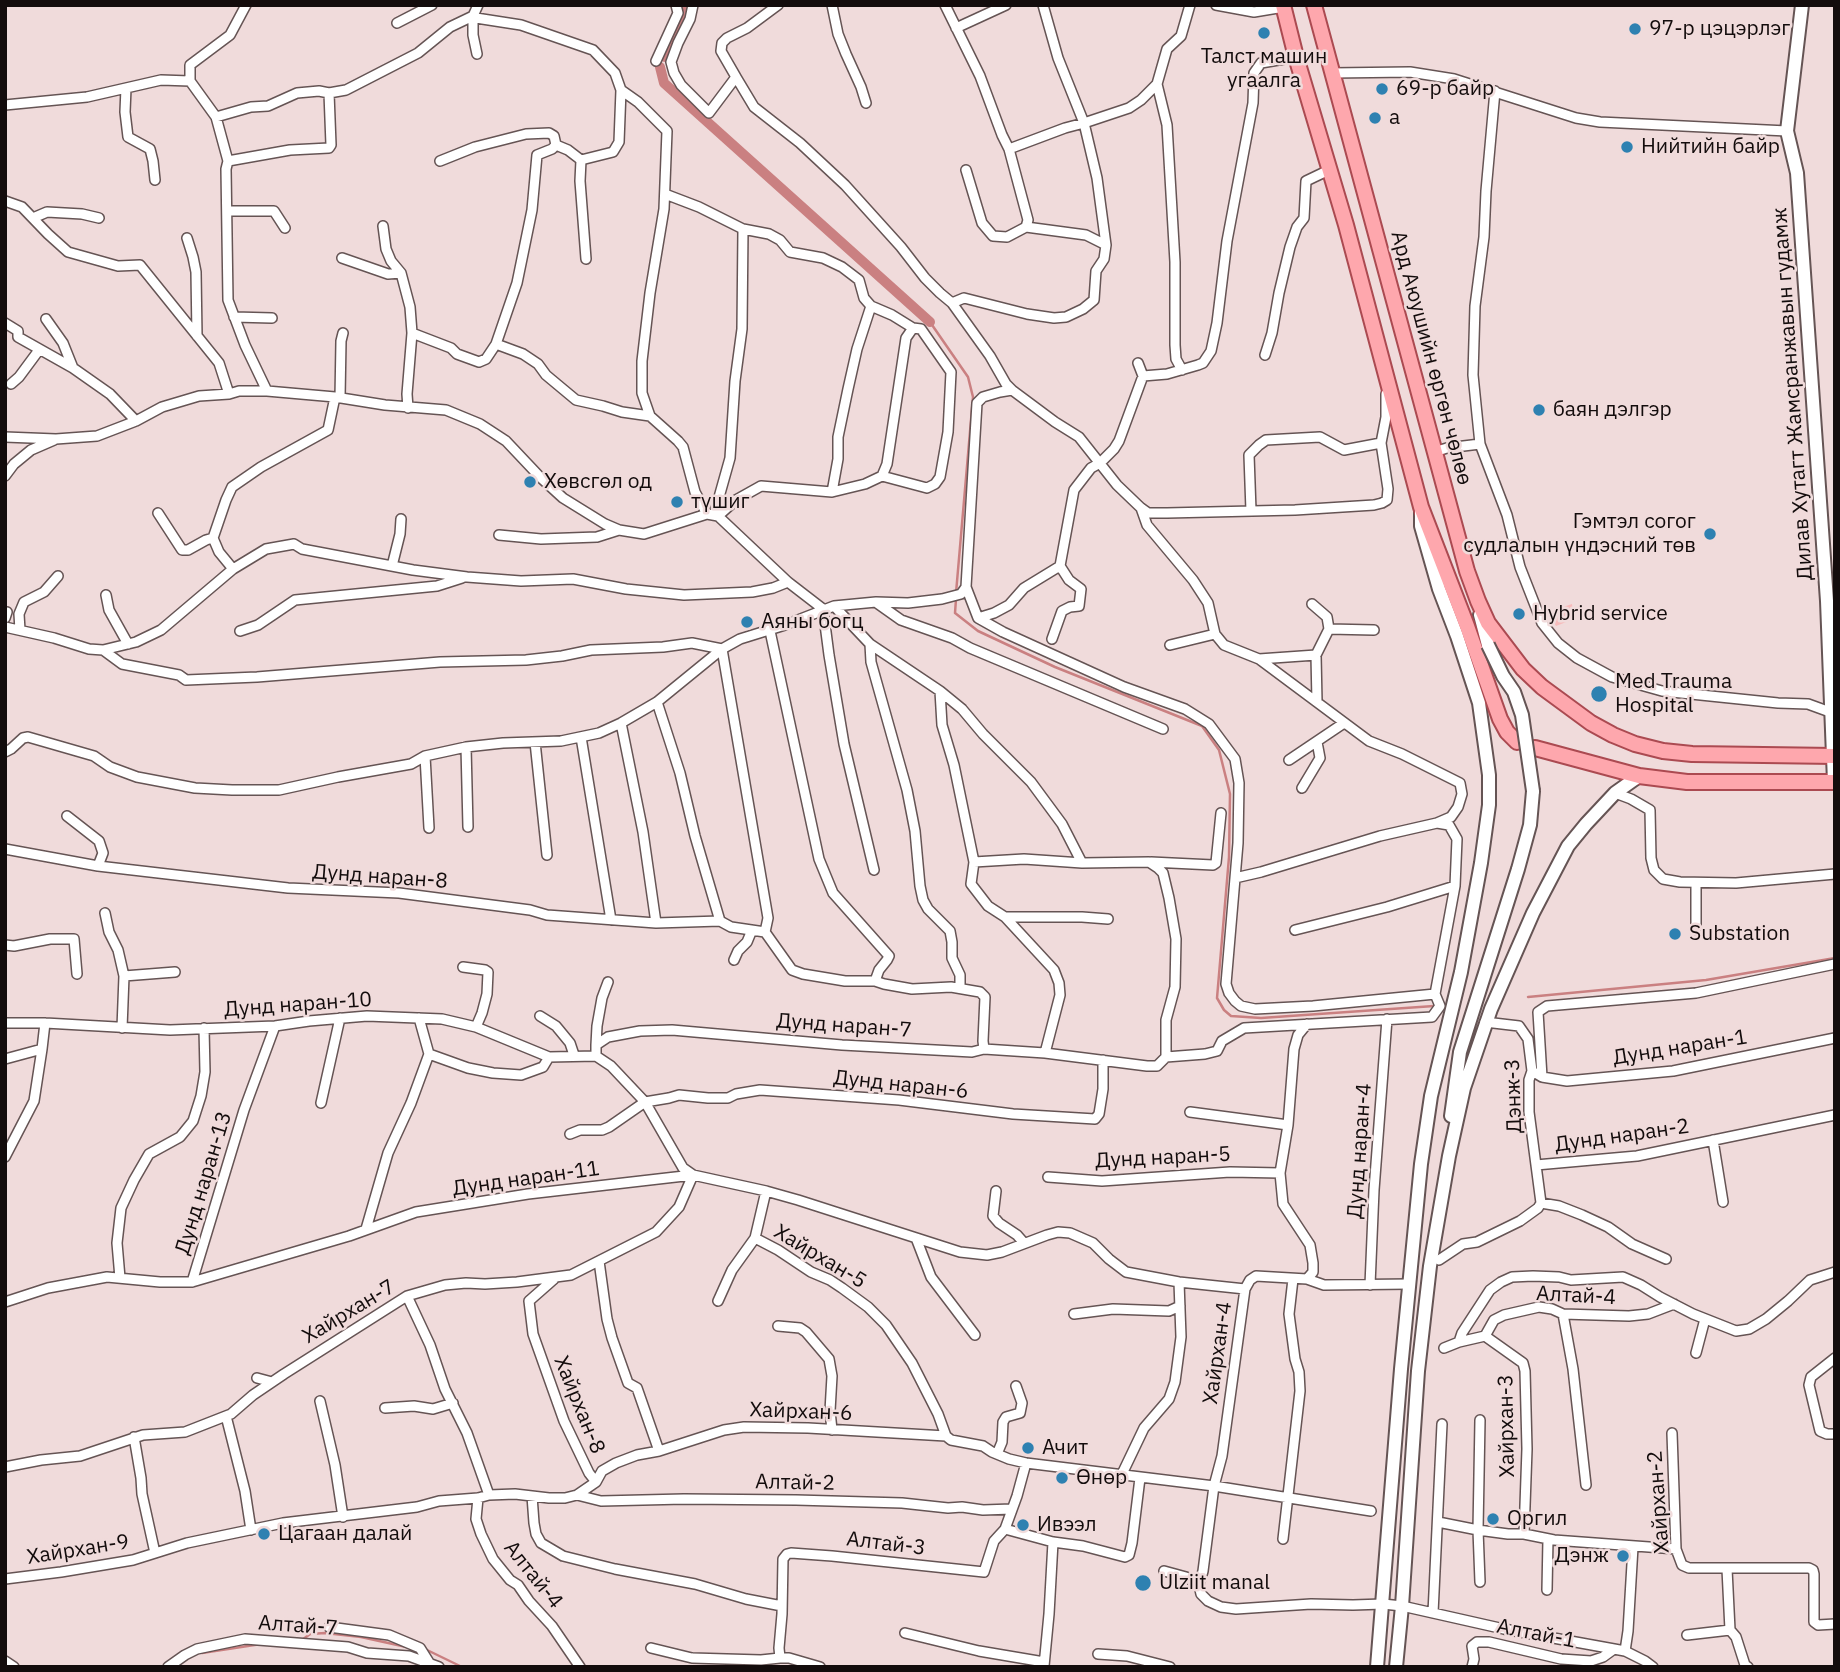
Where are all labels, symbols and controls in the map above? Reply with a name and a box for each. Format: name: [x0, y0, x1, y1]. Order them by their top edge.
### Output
place label: 97-р цэцэрлэг: [1649, 16, 1790, 42]
marker: 97-р цэцэрлэг: [1627, 21, 1643, 37]
marker: Талст машин угаалга: [1256, 25, 1272, 41]
place label: Талст машин угаалга: [1201, 44, 1327, 94]
place label: 69-р байр: [1396, 76, 1494, 102]
marker: 69-р байр: [1374, 81, 1390, 97]
place label: а: [1389, 105, 1400, 131]
marker: а: [1367, 110, 1383, 126]
place label: Нийтийн байр: [1641, 134, 1780, 160]
marker: Нийтийн байр: [1619, 139, 1635, 155]
street label: Дилав Хутагт Жамсранжавын гудамж: [1767, 207, 1819, 581]
street label: Ард Аюушийн өргөн чөлөө: [1385, 228, 1477, 488]
place label: баян дэлгэр: [1553, 397, 1672, 423]
marker: баян дэлгэр: [1531, 402, 1547, 418]
place label: Хөвсгөл од: [544, 469, 652, 495]
marker: Хөвсгөл од: [522, 474, 538, 490]
place label: түшиг: [691, 489, 750, 515]
marker: түшиг: [669, 494, 685, 510]
place label: Гэмтэл согог судлалын үндэсний төв: [1463, 509, 1696, 559]
marker: Гэмтэл согог судлалын үндэсний төв: [1702, 526, 1718, 542]
place label: Hybrid service: [1533, 601, 1668, 627]
marker: Hybrid service: [1511, 606, 1527, 622]
place label: Аяны богц: [761, 609, 864, 635]
marker: Аяны богц: [739, 614, 755, 630]
place label: Med Trauma Hospital: [1615, 669, 1732, 719]
marker: Med Trauma Hospital: [1589, 684, 1609, 704]
street label: Дунд наран-8: [311, 860, 449, 894]
place label: Substation: [1689, 921, 1790, 947]
marker: Substation: [1667, 926, 1683, 942]
street label: Дунд наран-10: [223, 987, 373, 1023]
street label: Дунд наран-7: [775, 1009, 913, 1043]
street label: Дунд наран-1: [1611, 1025, 1749, 1071]
street label: Дэнж-3: [1500, 1058, 1528, 1134]
street label: Дунд наран-6: [832, 1065, 970, 1105]
street label: Дунд наран-4: [1343, 1082, 1377, 1220]
street label: Дунд наран-13: [170, 1108, 238, 1258]
street label: Дунд наран-2: [1553, 1114, 1691, 1158]
street label: Дунд наран-5: [1095, 1142, 1231, 1174]
street label: Дунд наран-11: [451, 1156, 601, 1202]
street label: Хайрхан-5: [769, 1220, 871, 1294]
street label: Хайрхан-7: [298, 1275, 400, 1349]
street label: Алтай-4: [1535, 1281, 1617, 1311]
street label: Хайрхан-4: [1198, 1300, 1238, 1406]
street label: Хайрхан-8: [548, 1352, 610, 1458]
street label: Хайрхан-3: [1494, 1374, 1520, 1478]
street label: Хайрхан-6: [749, 1398, 853, 1426]
place label: Ачит: [1042, 1435, 1088, 1461]
marker: Ачит: [1020, 1440, 1036, 1456]
street label: Хайрхан-2: [1643, 1450, 1675, 1554]
place label: Өнөр: [1076, 1465, 1127, 1491]
street label: Алтай-2: [755, 1470, 835, 1496]
marker: Өнөр: [1054, 1470, 1070, 1486]
place label: Оргил: [1507, 1506, 1567, 1532]
marker: Оргил: [1485, 1511, 1501, 1527]
place label: Ивээл: [1037, 1512, 1097, 1538]
marker: Ивээл: [1015, 1517, 1031, 1533]
place label: Цагаан далай: [278, 1521, 412, 1547]
marker: Цагаан далай: [256, 1526, 272, 1542]
street label: Алтай-3: [845, 1527, 927, 1561]
street label: Хайрхан-9: [25, 1529, 131, 1571]
street label: Алтай-4: [498, 1536, 568, 1614]
place label: Дэнж: [1555, 1543, 1609, 1569]
marker: Дэнж: [1615, 1548, 1631, 1564]
place label: Ulziit manal: [1159, 1570, 1270, 1596]
marker: Ulziit manal: [1133, 1573, 1153, 1593]
street label: Алтай-7: [257, 1611, 339, 1641]
street label: Алтай-1: [1494, 1614, 1578, 1654]

